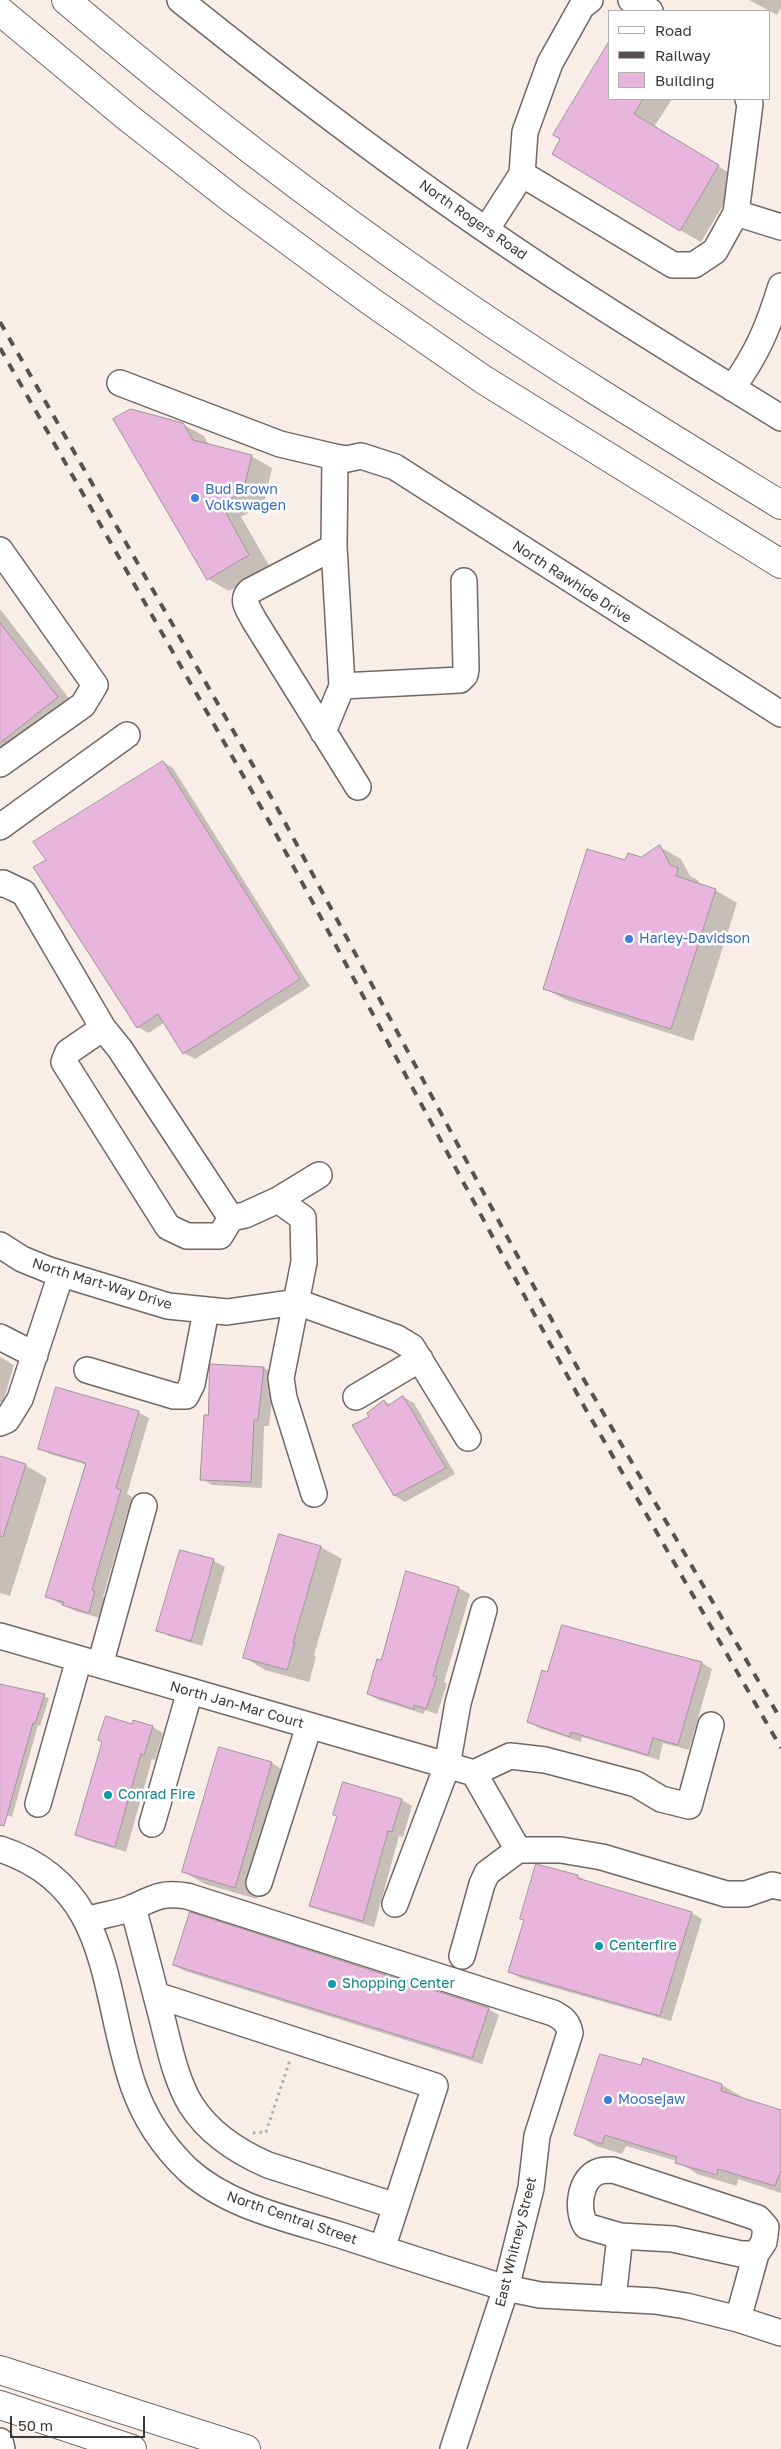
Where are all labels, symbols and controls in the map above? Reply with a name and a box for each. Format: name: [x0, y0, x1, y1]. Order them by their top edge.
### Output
legend: [608, 10, 771, 100]
text: Road: [655, 21, 692, 39]
text: Railway: [655, 46, 711, 64]
text: Building: [655, 71, 715, 89]
street label: North Rogers Road: [416, 177, 530, 263]
place label: Bud Brown Volkswagen: [205, 482, 286, 514]
marker: Bud Brown Volkswagen: [189, 492, 201, 504]
street label: North Rawhide Drive: [509, 537, 635, 627]
place label: Harley-Davidson: [639, 931, 750, 947]
marker: Harley-Davidson: [623, 933, 635, 945]
street label: North Mart-Way Drive: [30, 1255, 174, 1313]
street label: North Jan-Mar Court: [168, 1678, 306, 1732]
place label: Conrad Fire: [118, 1787, 195, 1803]
marker: Conrad Fire: [102, 1789, 114, 1801]
place label: Centerfire: [609, 1938, 677, 1954]
marker: Centerfire: [593, 1940, 605, 1952]
place label: Shopping Center: [342, 1976, 455, 1992]
marker: Shopping Center: [326, 1978, 338, 1990]
place label: Moosejaw: [618, 2092, 685, 2108]
marker: Moosejaw: [602, 2094, 614, 2106]
street label: East Whitney Street: [492, 2175, 540, 2309]
street label: North Central Street: [225, 2188, 359, 2248]
scale bar: [12, 2406, 148, 2438]
text: 50 m: [18, 2416, 53, 2434]

